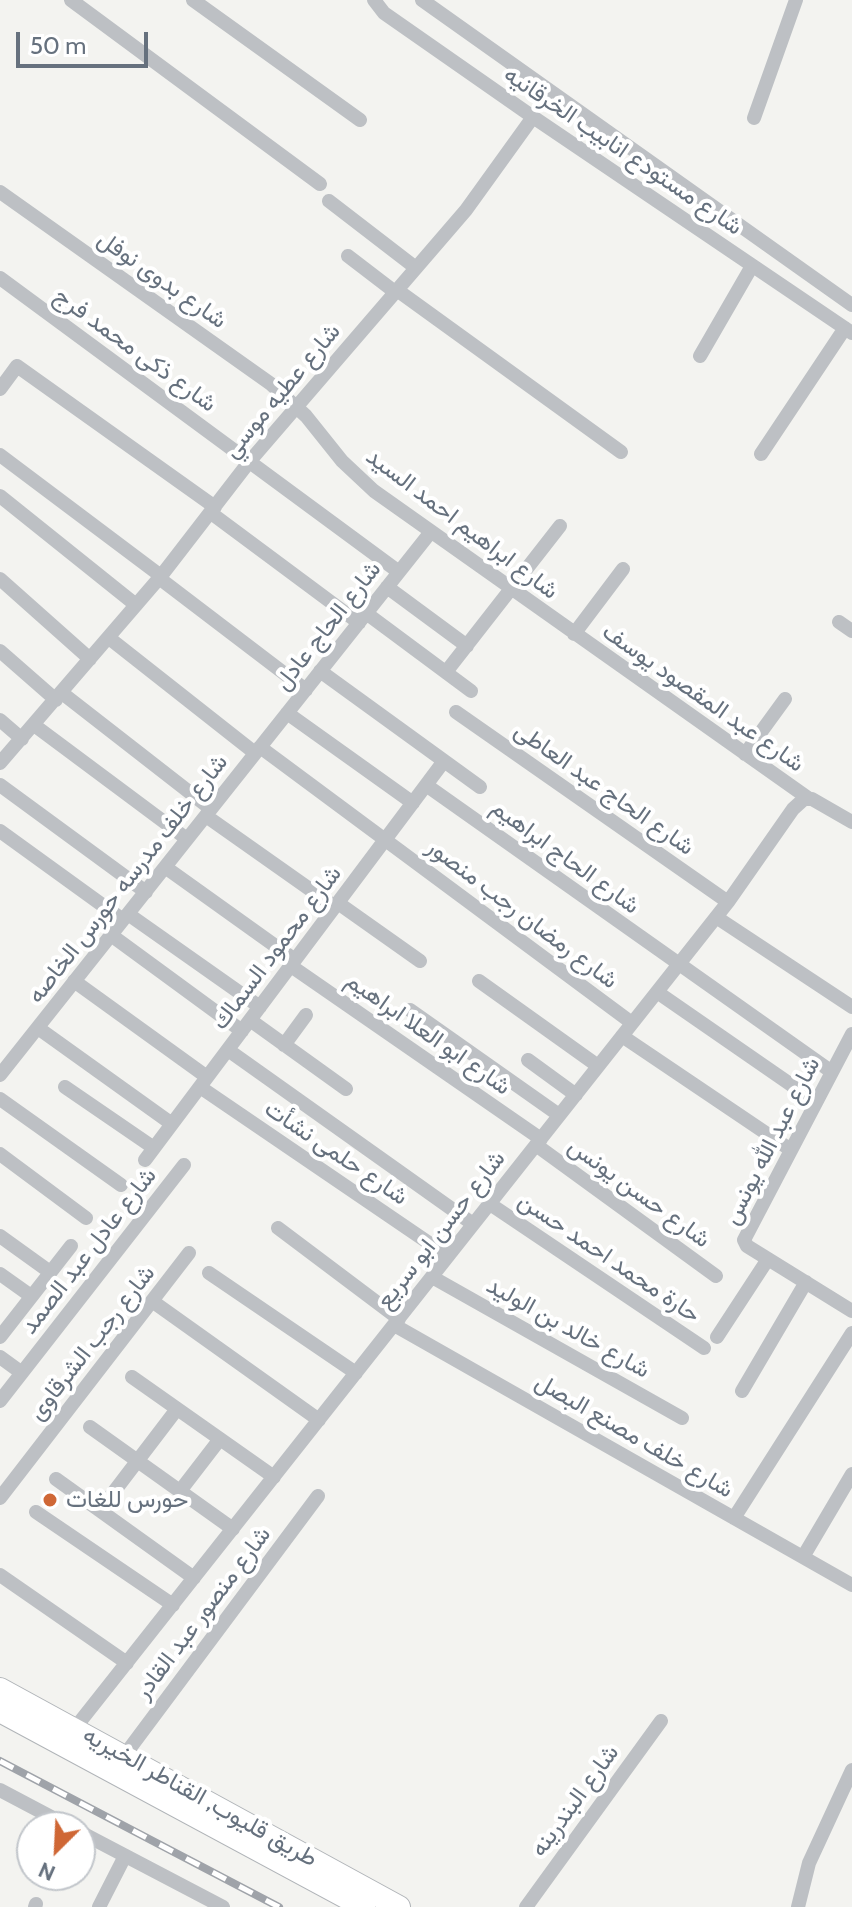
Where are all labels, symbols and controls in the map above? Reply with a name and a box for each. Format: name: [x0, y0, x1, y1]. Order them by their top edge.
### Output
scale bar: [20, 16, 152, 66]
text: 50 m: [30, 31, 86, 60]
street label: شارع مستودع انابيب الخرقانيه: [498, 60, 748, 242]
street label: شارع بدوى نوفل: [92, 225, 232, 335]
street label: شارع ذكى محمد فرج: [48, 281, 222, 419]
street label: شارع عطيه موسي: [217, 318, 347, 464]
street label: شارع ابراهيم احمد السيد: [360, 442, 564, 606]
street label: شارع الحاج عادل: [269, 556, 387, 696]
street label: شارع عبد المقصود يوسف: [597, 617, 809, 779]
street label: شارع الحاج عبد العاطى: [509, 716, 699, 862]
street label: شارع خلف مدرسه حورس الخاصه: [22, 749, 234, 1009]
street label: شارع الحاج ابراهيم: [485, 793, 645, 921]
street label: شارع رمضان رجب منصور: [421, 833, 623, 995]
street label: شارع محمود السماك: [206, 860, 348, 1036]
street label: شارع ابو العلا ابراهيم: [340, 966, 516, 1102]
street label: شارع عبد الله يونس: [717, 1052, 827, 1230]
street label: شارع حلمى نشأت: [259, 1094, 413, 1212]
street label: شارع حسن يونس: [562, 1132, 716, 1254]
street label: شارع حسن ابو سريع: [370, 1145, 512, 1315]
street label: شارع عادل عبد الصمد: [15, 1162, 163, 1340]
street label: حارة محمد احمد حسن: [512, 1186, 706, 1330]
street label: شارع رجب الشرقاوى: [22, 1260, 162, 1426]
street label: شارع خالد بن الوليد: [481, 1271, 655, 1385]
street label: شارع خلف مصنع البصل: [530, 1368, 738, 1504]
place label: حورس للغات: [66, 1486, 188, 1514]
marker: حورس للغات: [41, 1491, 59, 1509]
street label: شارع منصور عبد القادر: [129, 1521, 277, 1705]
street label: طريق قليوب, القناطر الخيريه: [78, 1720, 322, 1874]
street label: شارع البندرينه: [525, 1739, 625, 1863]
north arrow: [16, 1811, 96, 1891]
text: N: [34, 1856, 59, 1887]

